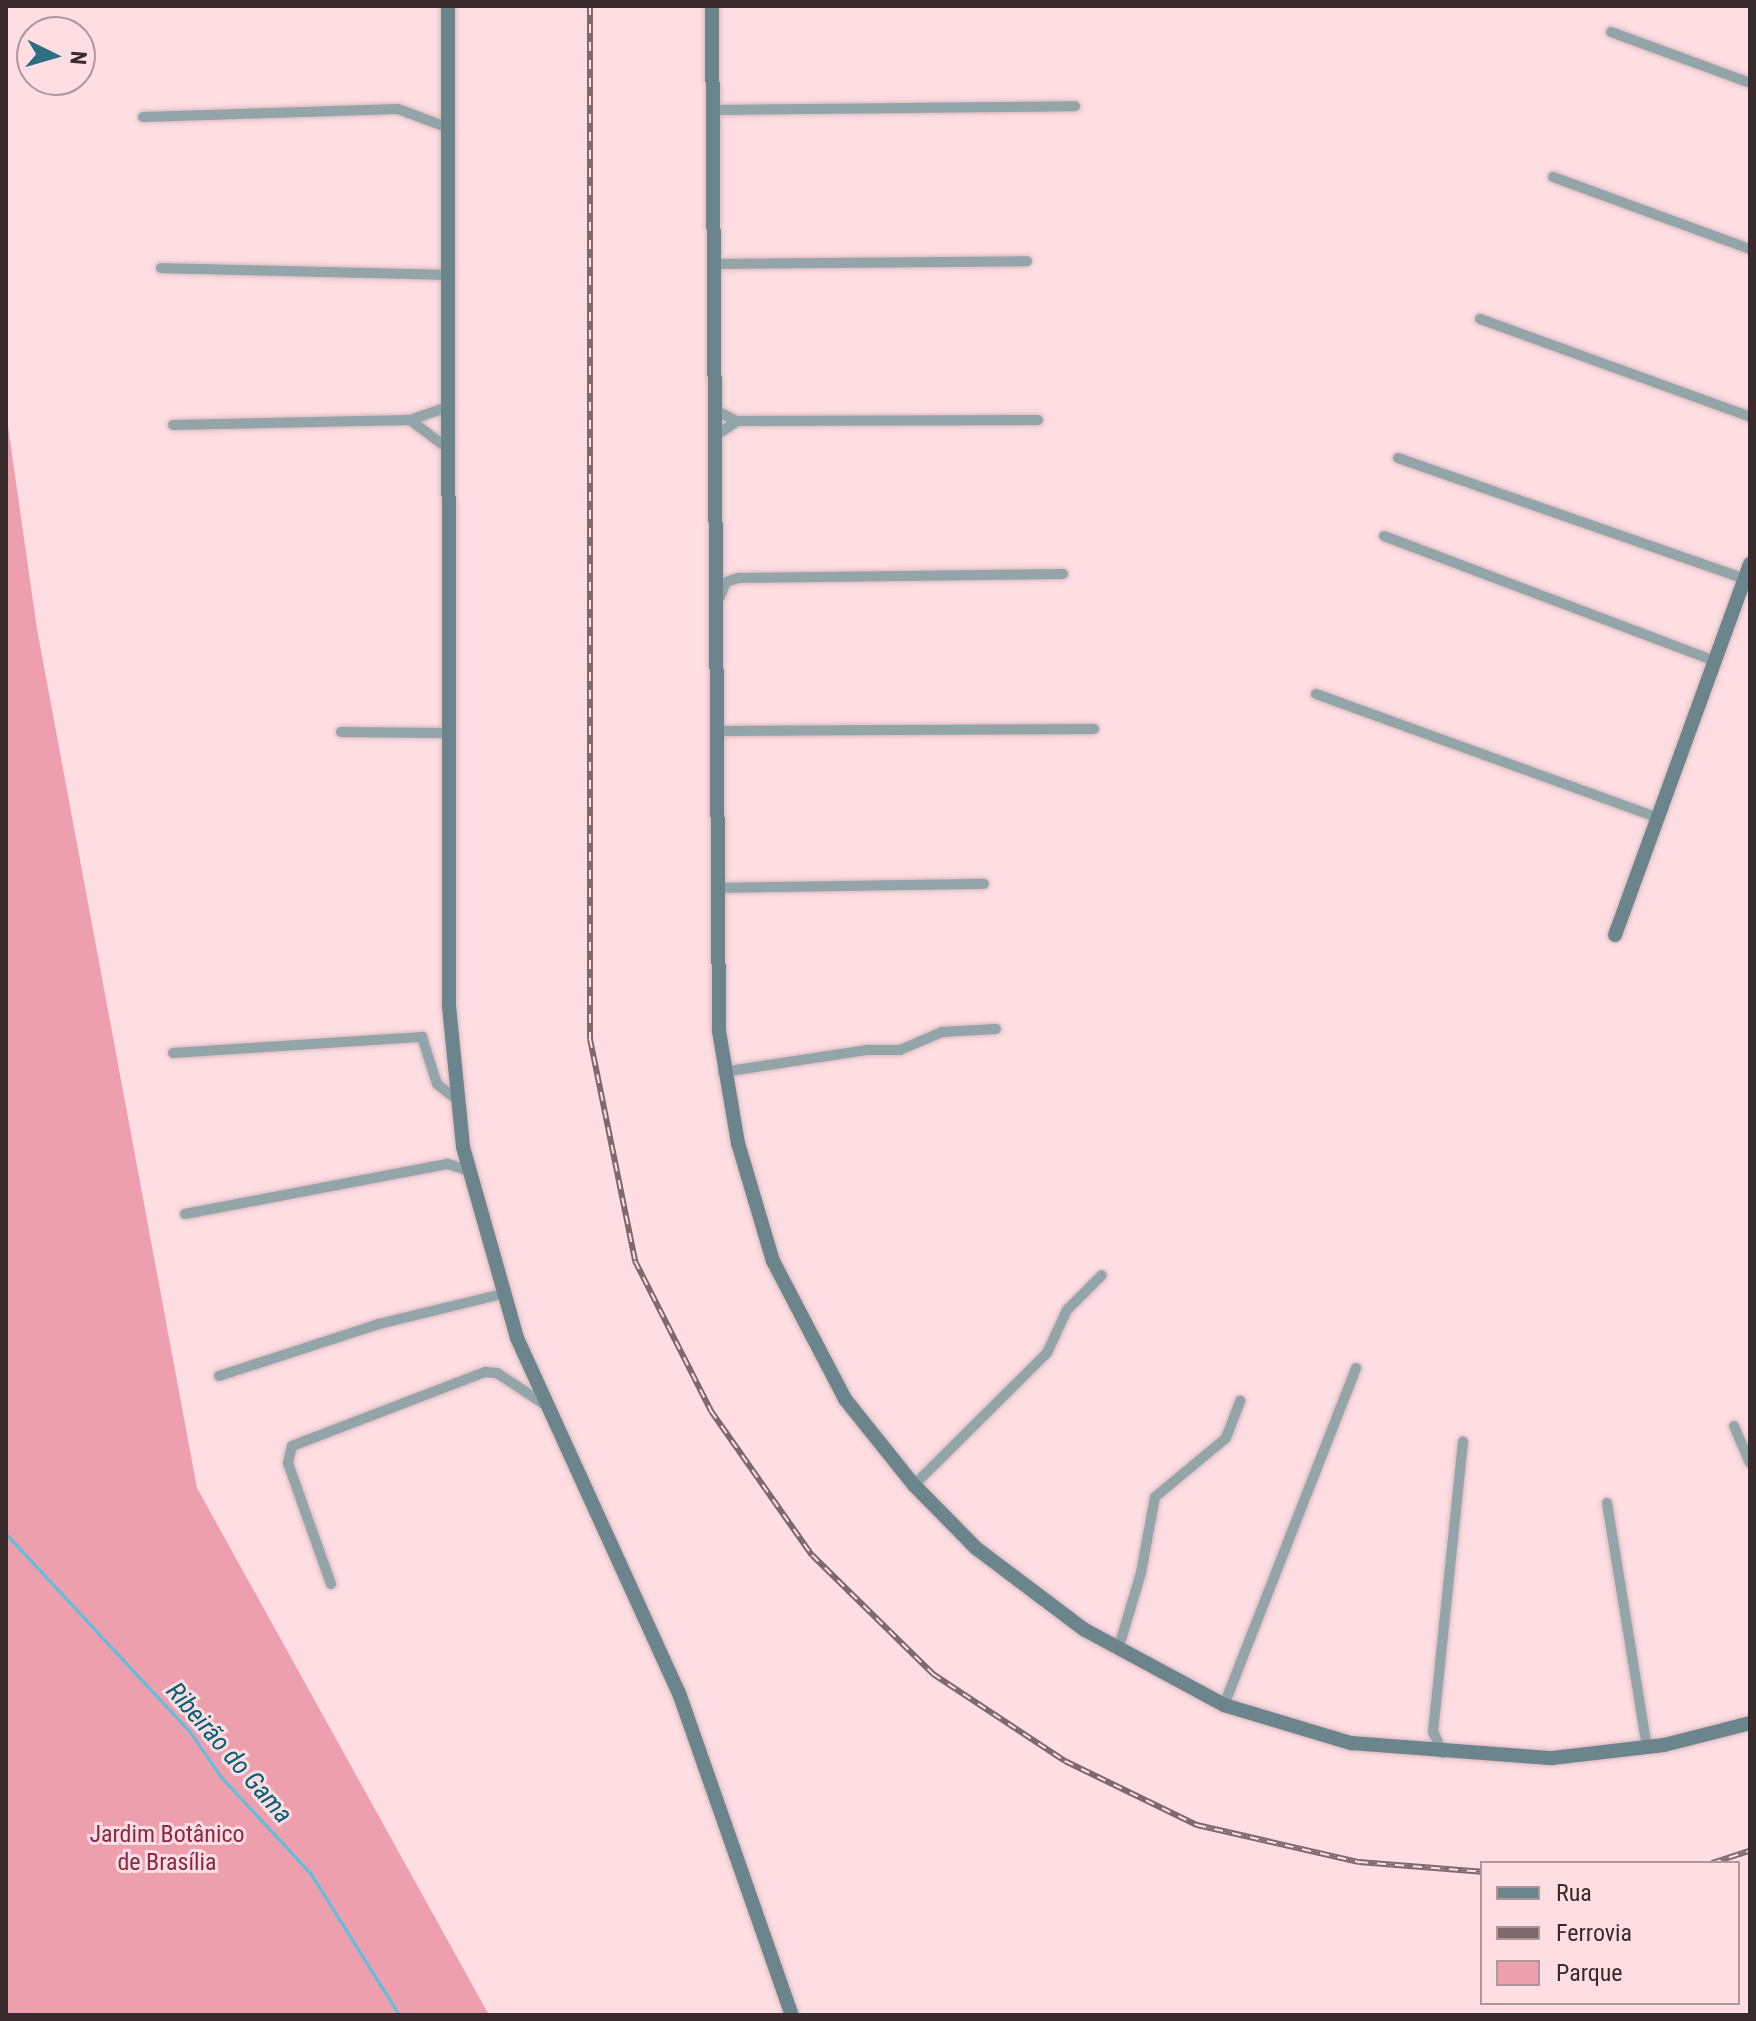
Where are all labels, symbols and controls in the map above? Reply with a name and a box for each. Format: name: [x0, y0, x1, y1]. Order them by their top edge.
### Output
north arrow: [16, 16, 96, 96]
text: N: [65, 50, 91, 66]
water label: Ribeirão do Gama: [159, 1676, 299, 1830]
park label: Jardim Botânico de Brasília: [89, 1821, 245, 1877]
legend: [1480, 1861, 1740, 2005]
text: Rua: [1556, 1879, 1592, 1907]
text: Ferrovia: [1556, 1919, 1632, 1947]
text: Parque: [1556, 1959, 1623, 1987]

